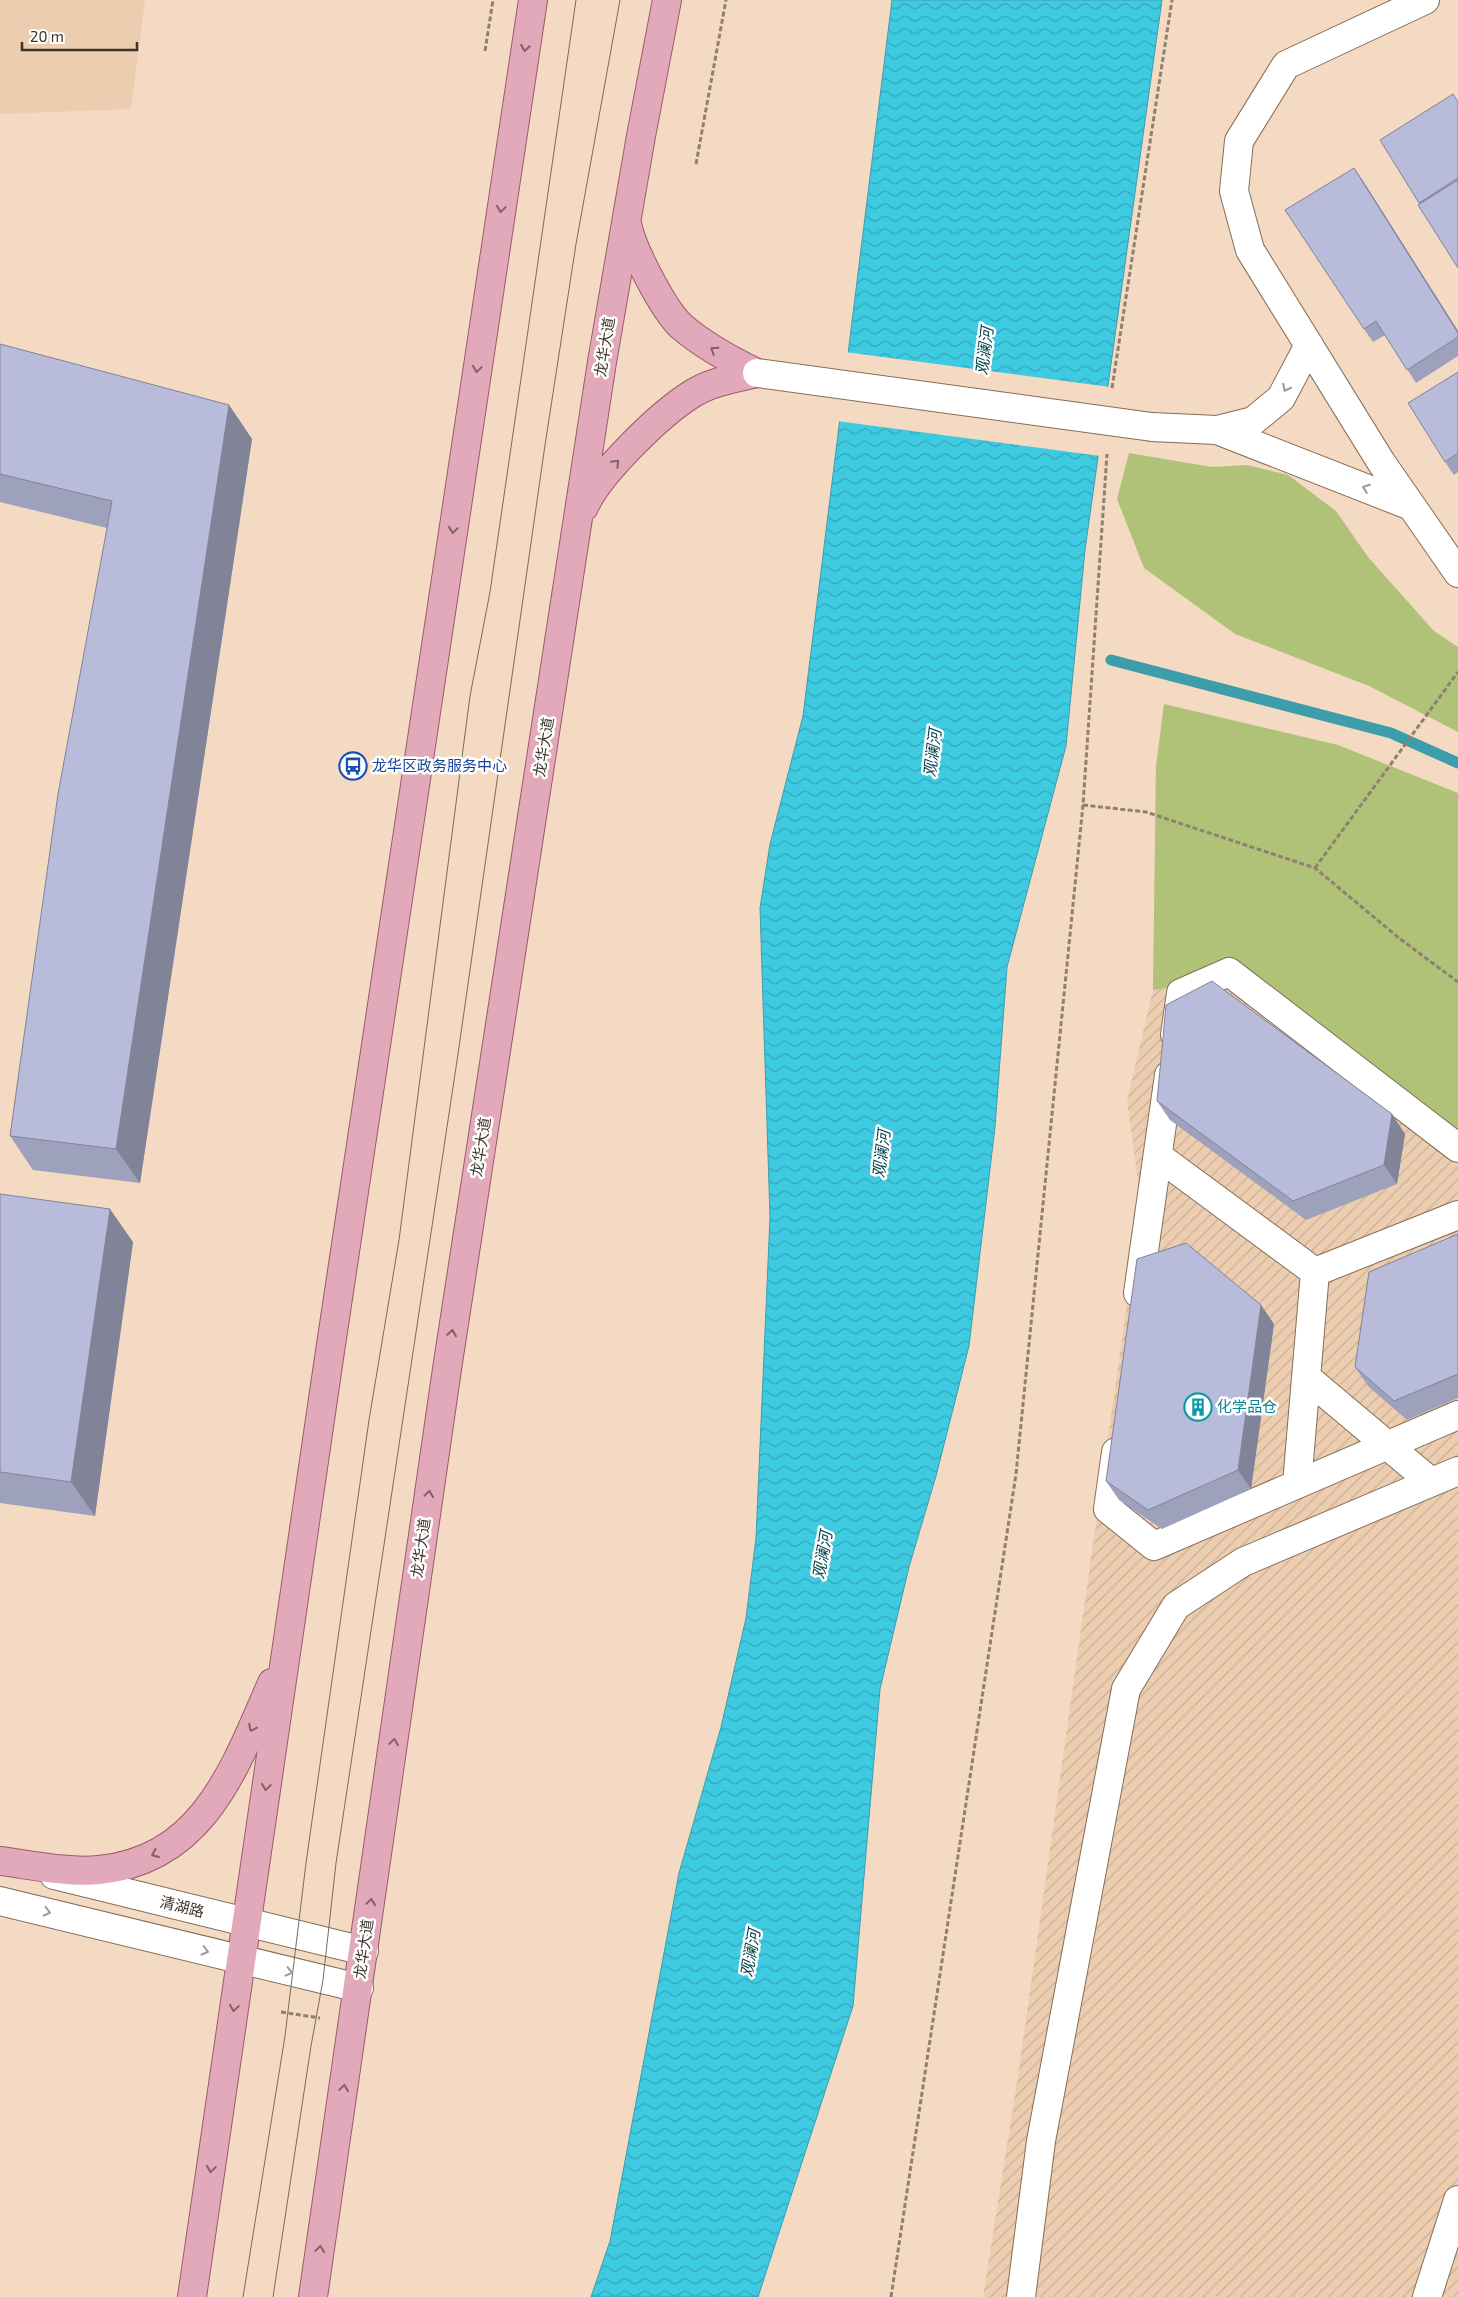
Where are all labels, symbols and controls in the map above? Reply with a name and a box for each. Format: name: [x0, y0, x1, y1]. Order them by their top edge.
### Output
scale bar: [22, 20, 138, 52]
text: 20 m: [30, 27, 64, 45]
one-way arrow: [521, 44, 531, 52]
one-way arrow: [496, 204, 506, 213]
street label: 龙华大道: [590, 316, 618, 378]
water label: 观澜河: [971, 323, 996, 376]
one-way arrow: [711, 347, 720, 356]
one-way arrow: [472, 365, 482, 374]
one-way arrow: [1282, 383, 1292, 392]
one-way arrow: [610, 460, 619, 469]
one-way arrow: [1362, 484, 1371, 495]
one-way arrow: [448, 526, 458, 535]
street label: 龙华大道: [529, 716, 557, 778]
water label: 观澜河: [919, 725, 944, 778]
bus stop icon: 龙华区政务服务中心: [338, 751, 368, 781]
place label: 龙华区政务服务中心: [372, 756, 507, 774]
street label: 龙华大道: [466, 1116, 494, 1178]
water label: 观澜河: [868, 1126, 893, 1179]
one-way arrow: [447, 1329, 457, 1338]
building icon: 化学品仓: [1183, 1392, 1213, 1422]
place label: 化学品仓: [1217, 1397, 1277, 1415]
one-way arrow: [423, 1490, 434, 1498]
street label: 龙华大道: [407, 1517, 433, 1579]
water label: 观澜河: [808, 1527, 836, 1580]
one-way arrow: [248, 1723, 258, 1732]
one-way arrow: [388, 1737, 398, 1746]
one-way arrow: [261, 1783, 272, 1791]
one-way arrow: [151, 1847, 160, 1858]
street label: 清湖路: [158, 1892, 206, 1920]
one-way arrow: [365, 1898, 375, 1907]
one-way arrow: [43, 1906, 52, 1917]
street label: 龙华大道: [350, 1918, 376, 1980]
water label: 观澜河: [736, 1925, 764, 1978]
one-way arrow: [201, 1945, 210, 1956]
one-way arrow: [284, 1966, 292, 1976]
one-way arrow: [229, 2004, 240, 2012]
one-way arrow: [338, 2084, 348, 2092]
one-way arrow: [206, 2165, 216, 2173]
one-way arrow: [314, 2244, 325, 2252]

